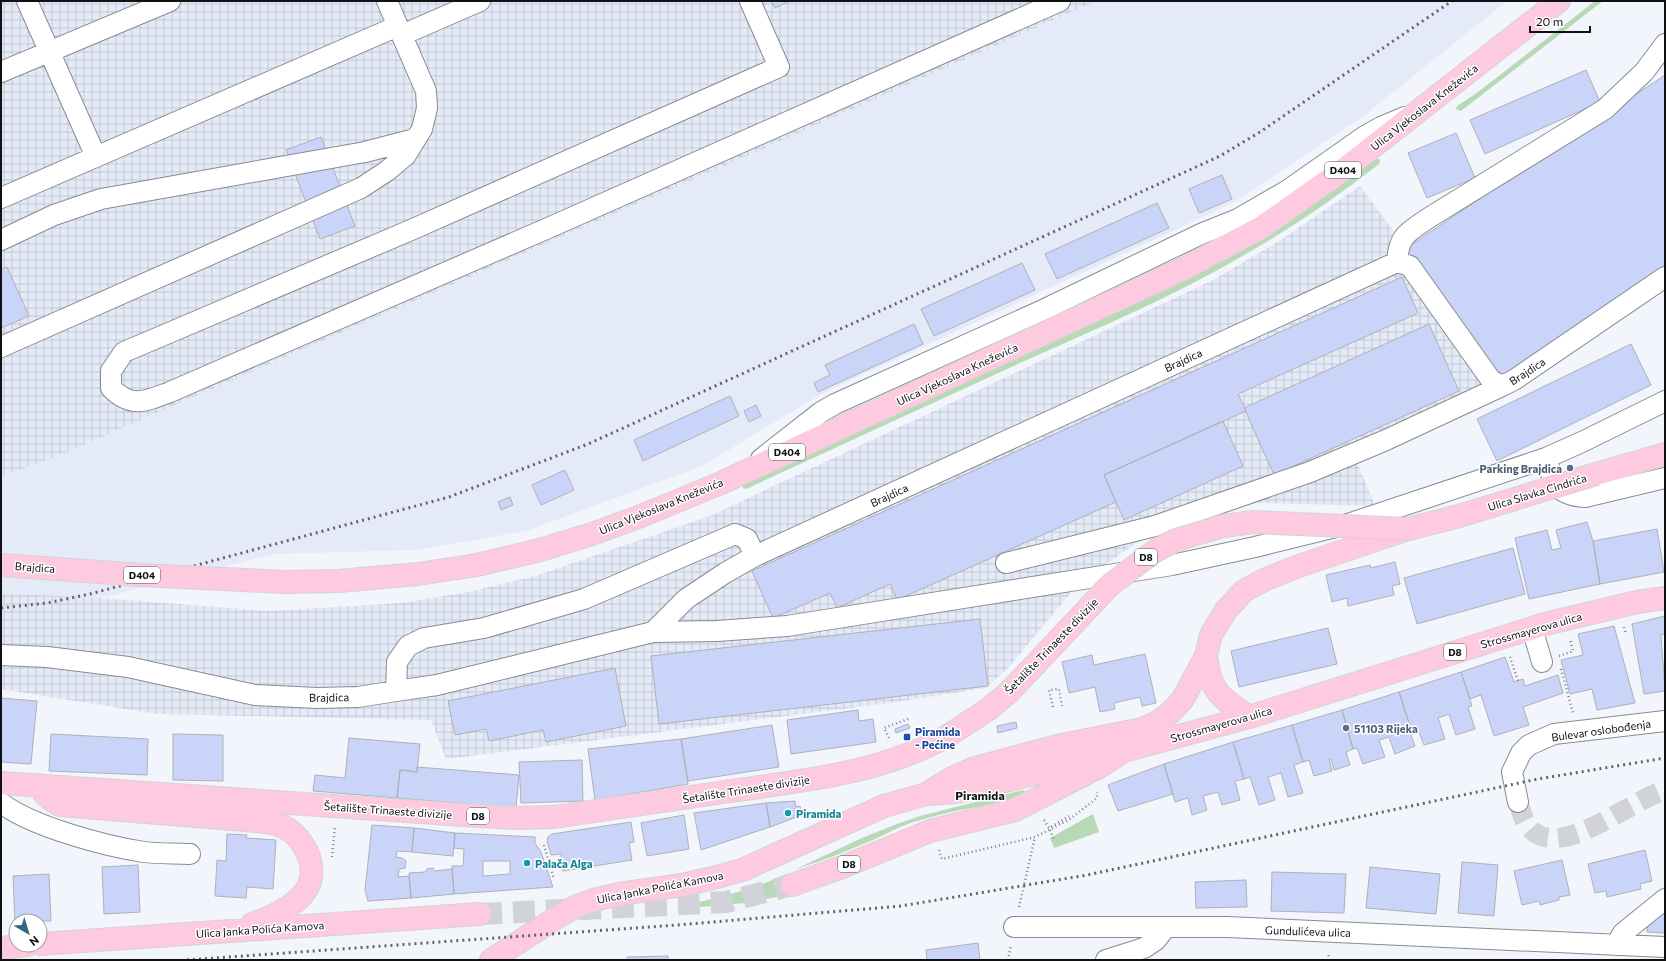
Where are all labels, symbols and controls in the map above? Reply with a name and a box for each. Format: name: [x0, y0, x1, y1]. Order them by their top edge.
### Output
scale bar: [1530, 8, 1590, 34]
text: 20 m: [1536, 14, 1563, 28]
street label: Ulica Vjekoslava Kneževića: [1368, 61, 1480, 153]
road number: D404: [1325, 162, 1361, 178]
street label: Ulica Vjekoslava Kneževića: [894, 340, 1020, 408]
street label: Brajdica: [1162, 346, 1204, 374]
street label: Brajdica: [1507, 355, 1547, 387]
road number: D404: [769, 444, 805, 460]
place label: Parking Brajdica: [1479, 462, 1562, 475]
marker: Parking Brajdica: [1565, 463, 1575, 473]
street label: Ulica Slavka Cindrića: [1486, 471, 1588, 513]
street label: Ulica Vjekoslava Kneževića: [597, 475, 725, 537]
street label: Brajdica: [868, 481, 910, 509]
road number: D8: [1135, 549, 1157, 565]
street label: Brajdica: [14, 559, 56, 575]
road number: D404: [124, 567, 160, 583]
street label: Šetalište Trinaeste divizije: [1001, 594, 1100, 697]
street label: Strossmayerova ulica: [1479, 609, 1583, 651]
road number: D8: [1444, 644, 1466, 660]
street label: Brajdica: [309, 690, 349, 704]
street label: Strossmayerova ulica: [1169, 703, 1273, 745]
street label: Bulevar oslobođenja: [1550, 717, 1652, 743]
place label: 51103 Rijeka: [1354, 722, 1418, 735]
marker: 51103 Rijeka: [1341, 723, 1351, 733]
place label: Piramida - Pećine: [915, 725, 961, 751]
marker: Piramida - Pećine: [902, 732, 912, 742]
street label: Šetalište Trinaeste divizije: [681, 772, 811, 805]
district label: Piramida: [955, 788, 1005, 802]
street label: Šetalište Trinaeste divizije: [323, 798, 453, 821]
place label: Piramida: [796, 807, 842, 820]
road number: D8: [467, 808, 489, 824]
marker: Piramida: [783, 808, 793, 818]
road number: D8: [838, 856, 860, 872]
place label: Palača Alga: [535, 857, 593, 870]
marker: Palača Alga: [522, 858, 532, 868]
street label: Ulica Janka Polića Kamova: [596, 868, 725, 907]
north arrow: [8, 913, 48, 953]
street label: Ulica Janka Polića Kamova: [195, 918, 325, 941]
street label: Gundulićeva ulica: [1265, 923, 1351, 939]
text: N: [27, 934, 42, 949]

